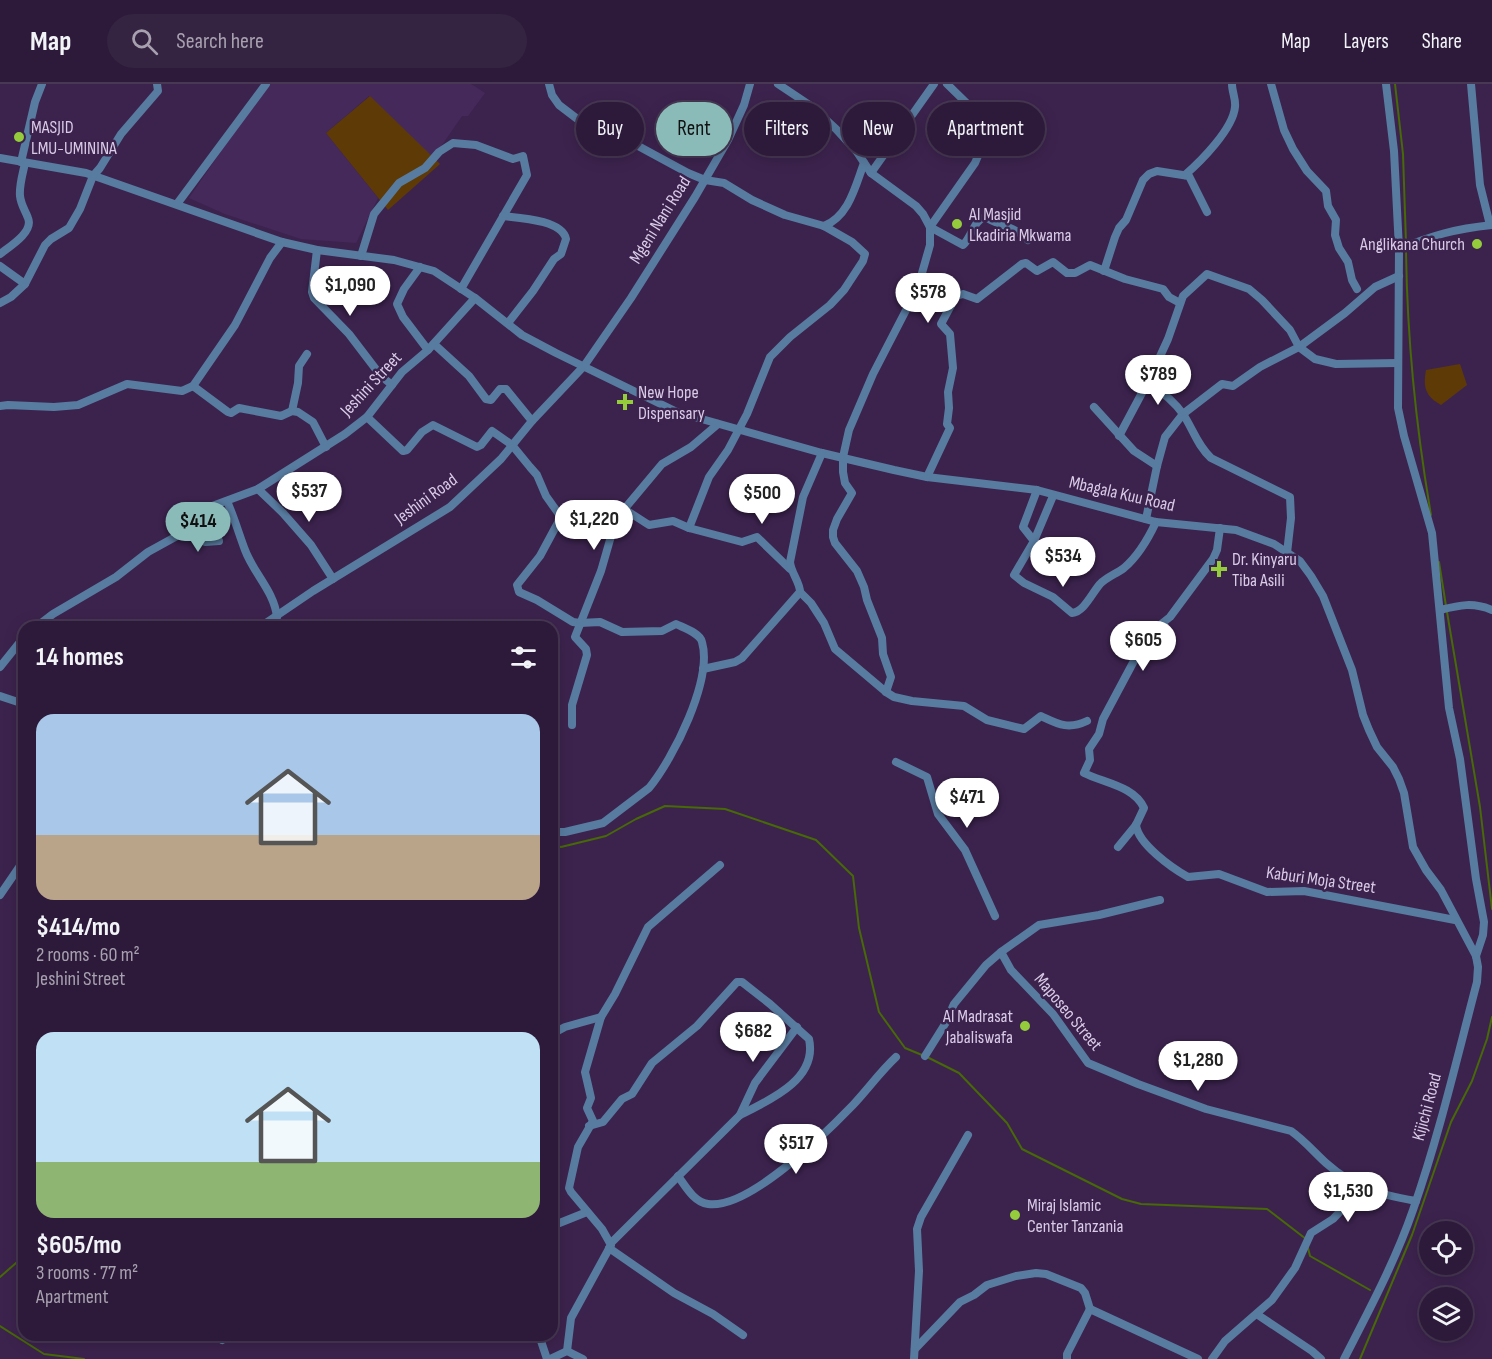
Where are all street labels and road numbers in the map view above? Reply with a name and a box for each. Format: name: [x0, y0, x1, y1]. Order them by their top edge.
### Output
street label: Mgeni Nani Road: [625, 172, 695, 268]
street label: Jeshini Street: [335, 347, 406, 421]
street label: Jeshini Road: [390, 469, 461, 529]
street label: Mbagala Kuu Road: [1067, 472, 1177, 516]
street label: Kaburi Moja Street: [1265, 862, 1378, 898]
street label: Maposeo Street: [1030, 969, 1107, 1055]
street label: Kijichi Road: [1408, 1071, 1446, 1143]

